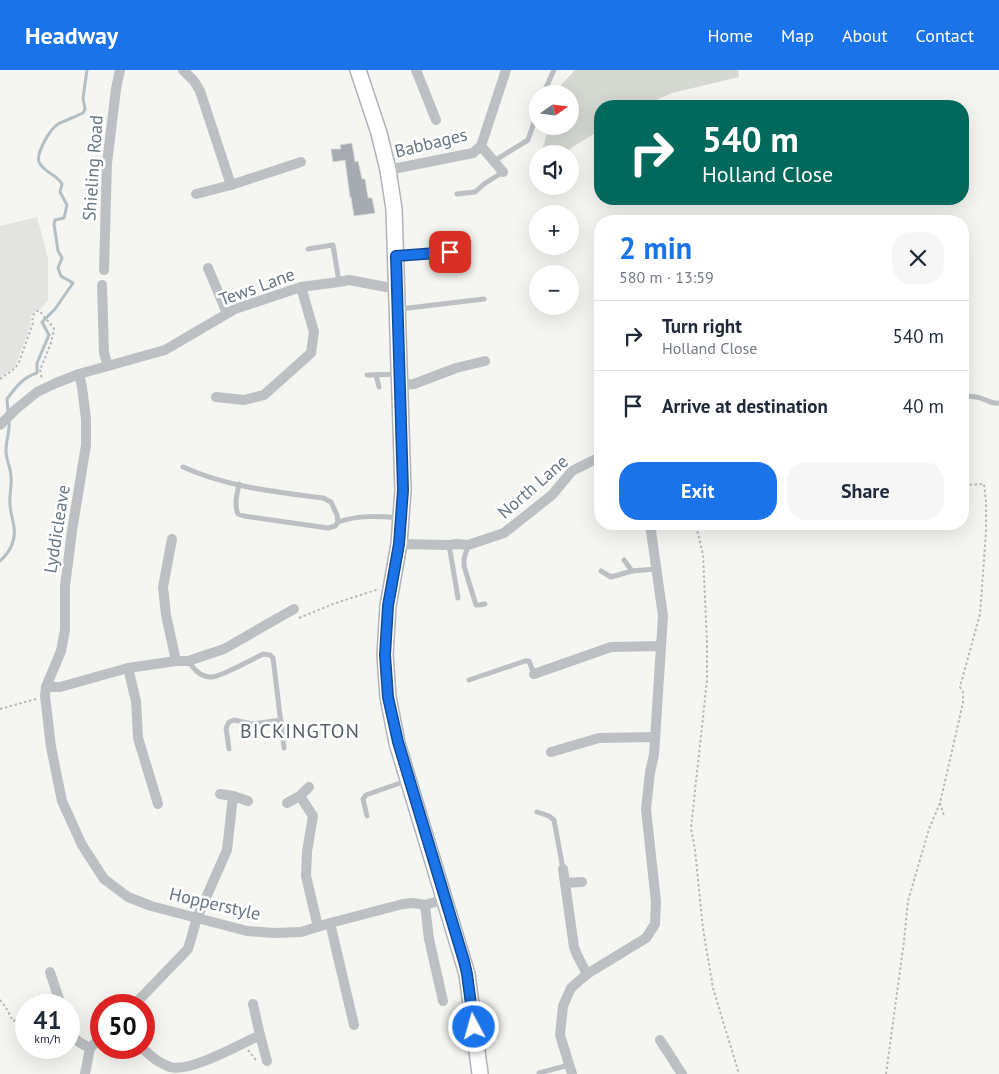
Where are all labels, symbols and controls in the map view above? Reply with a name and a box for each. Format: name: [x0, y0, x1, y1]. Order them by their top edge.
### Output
text: Headway: [25, 20, 118, 51]
text: Home: [707, 24, 753, 47]
text: Map: [781, 24, 814, 47]
text: About: [842, 24, 888, 47]
text: Contact: [916, 24, 974, 47]
north arrow: [529, 85, 579, 135]
map controls: [529, 85, 579, 315]
street label: Shieling Road: [77, 114, 108, 222]
text: 540 m: [702, 116, 799, 162]
icon: right: [619, 120, 684, 185]
street label: Babbages: [392, 122, 470, 163]
button: sound: [529, 145, 579, 195]
text: Holland Close: [702, 160, 833, 188]
button: +: [529, 205, 579, 255]
text: 2 min: [619, 228, 692, 267]
pin: [429, 231, 471, 273]
button: close: [892, 232, 944, 284]
icon: arrive: [436, 238, 464, 266]
street label: Tews Lane: [216, 262, 298, 311]
button: −: [529, 265, 579, 315]
text: 580 m · 13:59: [619, 267, 714, 287]
text: Turn right: [662, 314, 742, 338]
icon: right: [619, 322, 647, 350]
text: 540 m: [892, 324, 944, 348]
text: Holland Close: [662, 338, 758, 358]
icon: arrive: [619, 392, 647, 420]
text: Arrive at destination: [662, 394, 828, 418]
text: 40 m: [903, 394, 944, 418]
street label: North Lane: [493, 450, 573, 524]
button: Exit: [619, 462, 777, 520]
button: Share: [787, 462, 944, 520]
street label: Lyddicleave: [38, 483, 75, 575]
district label: BICKINGTON: [240, 718, 360, 744]
street label: Hopperstyle: [167, 882, 263, 925]
speed limit sign: 50: [90, 994, 155, 1059]
position arrow: [447, 1000, 499, 1052]
text: 41: [33, 1004, 62, 1036]
text: km/h: [34, 1031, 61, 1046]

